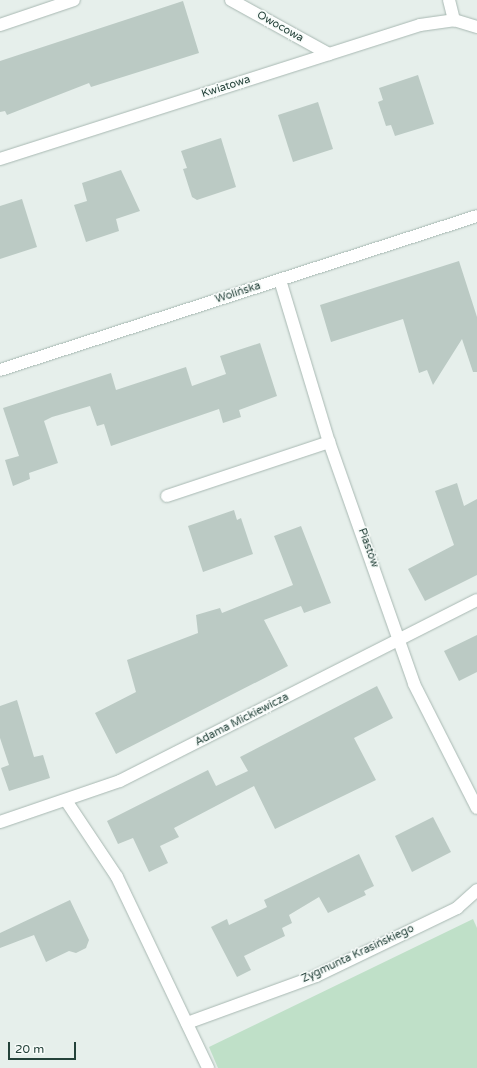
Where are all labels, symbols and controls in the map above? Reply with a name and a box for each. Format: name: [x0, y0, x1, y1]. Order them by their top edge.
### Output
street label: Owocowa: [254, 9, 306, 45]
street label: Kwiatowa: [200, 73, 252, 101]
street label: Wolińska: [214, 279, 262, 307]
street label: Piastów: [355, 527, 381, 569]
street label: Adama Mickiewicza: [193, 691, 291, 749]
street label: Zygmunta Krasińskiego: [300, 922, 416, 986]
scale bar: [10, 1034, 78, 1060]
text: 20 m: [15, 1042, 44, 1056]

